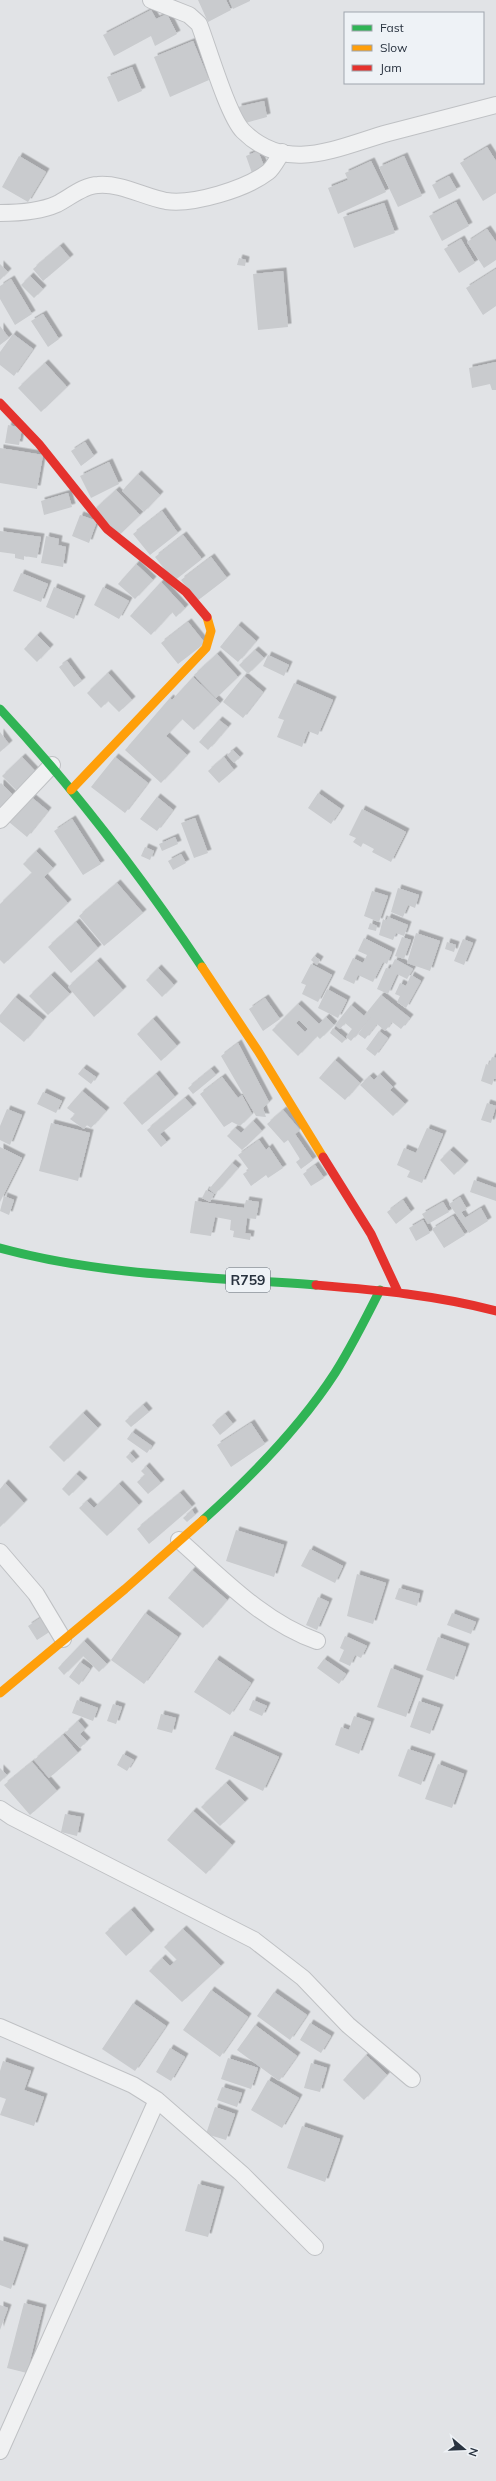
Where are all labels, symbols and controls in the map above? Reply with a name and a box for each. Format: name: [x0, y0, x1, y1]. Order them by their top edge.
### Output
legend: [344, 12, 484, 84]
text: Fast: [380, 20, 404, 35]
text: Slow: [380, 40, 408, 55]
text: Jam: [380, 60, 402, 75]
road number: R759: [226, 1268, 270, 1292]
north arrow: [444, 2429, 484, 2469]
text: N: [465, 2446, 481, 2458]

